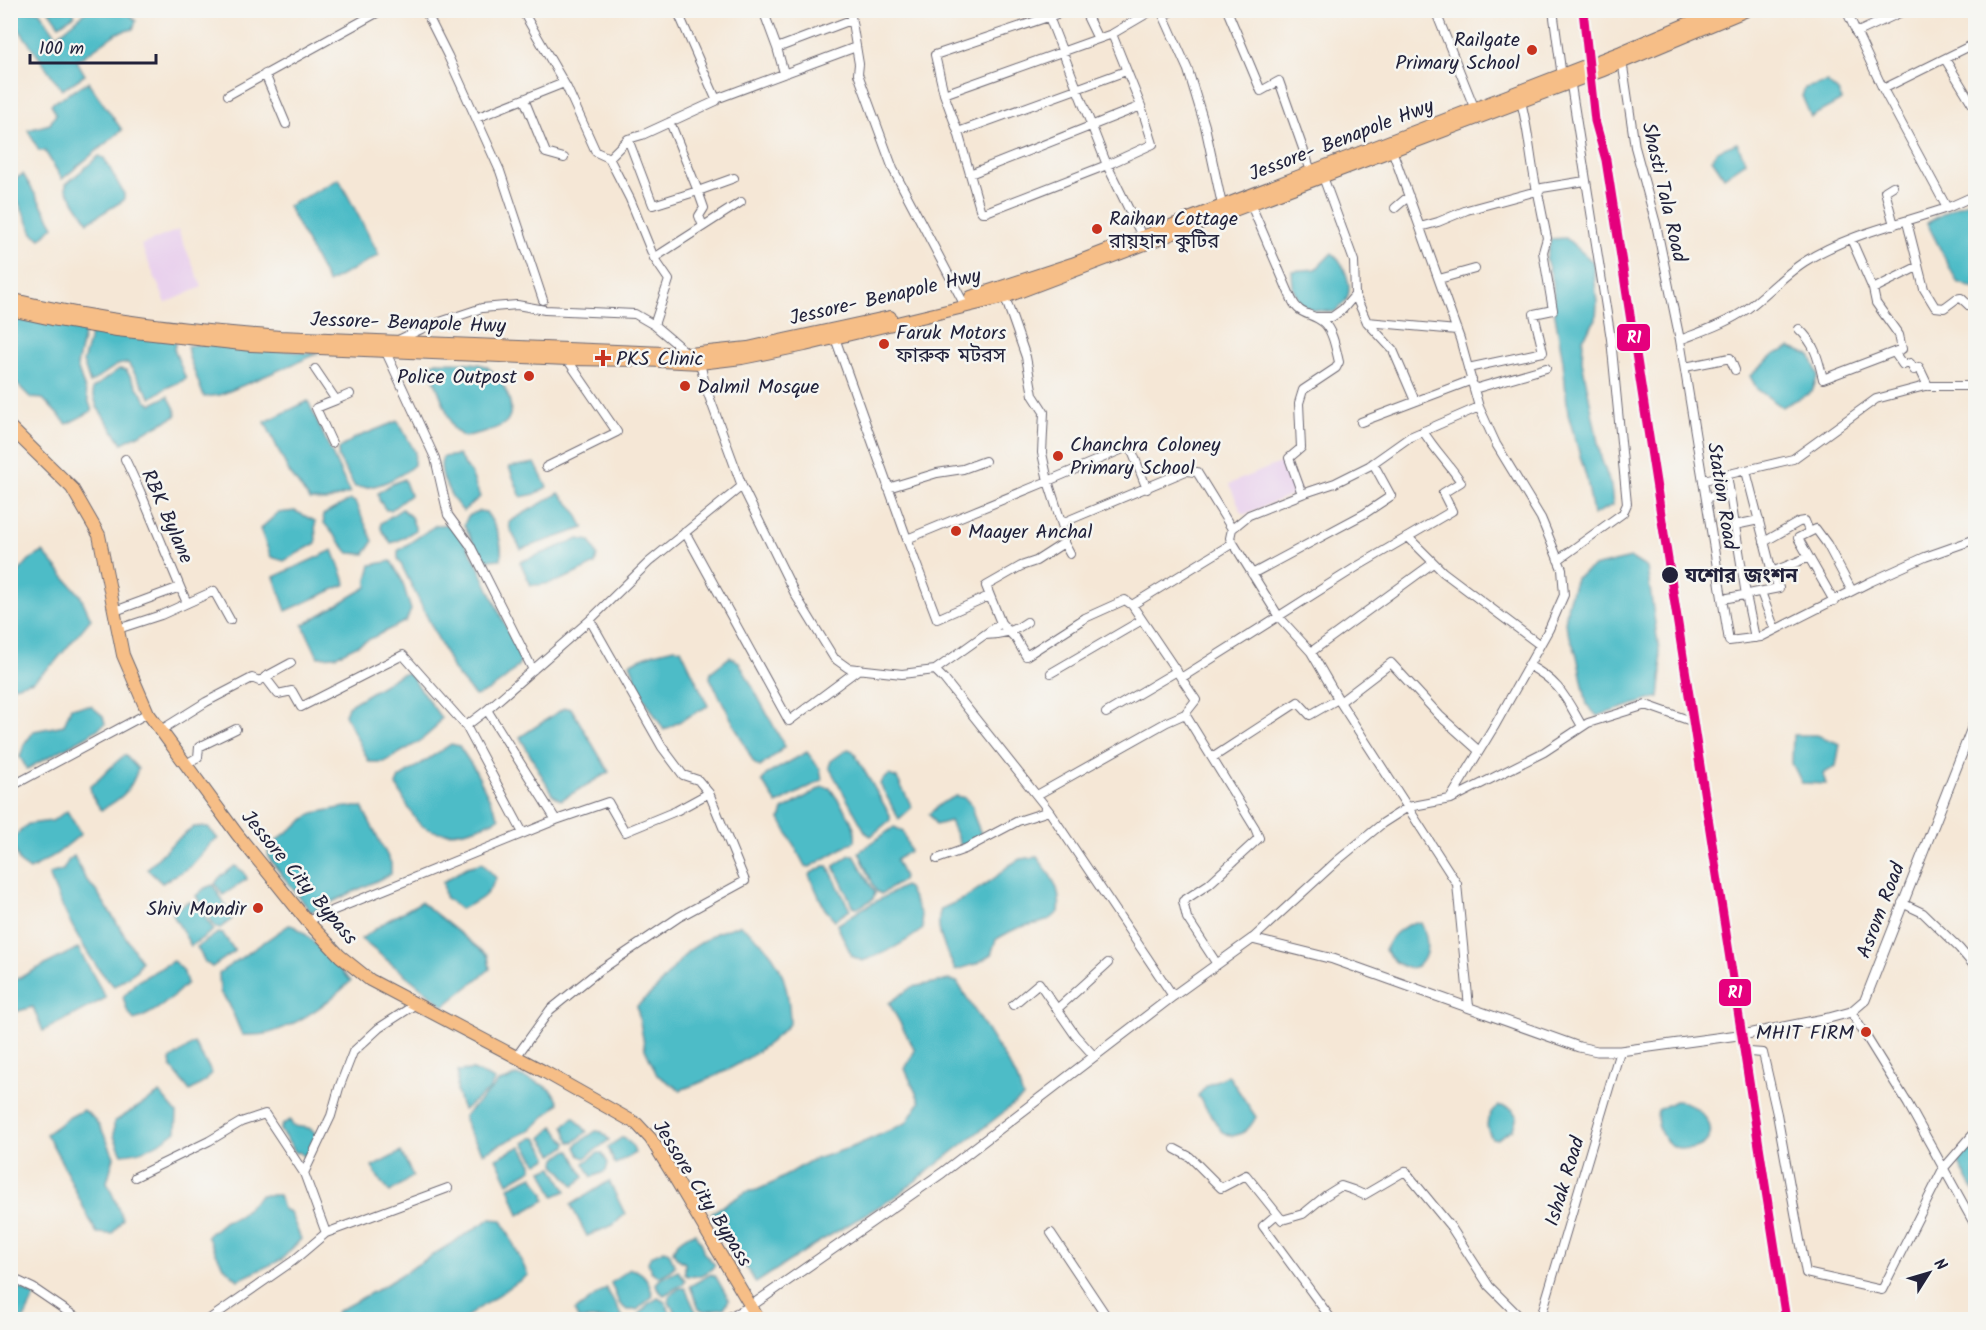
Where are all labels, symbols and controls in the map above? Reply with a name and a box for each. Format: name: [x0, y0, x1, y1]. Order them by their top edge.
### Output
place label: Railgate Primary School: [1395, 25, 1520, 80]
scale bar: [30, 27, 156, 65]
text: 100 m: [39, 35, 84, 64]
marker: Railgate Primary School: [1525, 43, 1539, 57]
street label: Jessore- Benapole Hwy: [1245, 91, 1439, 191]
street label: Shasti Tala Road: [1631, 120, 1695, 266]
place label: Raihan Cottage রায়হান কুটির: [1108, 204, 1238, 259]
marker: Raihan Cottage রায়হান কুটির: [1090, 222, 1104, 236]
street label: Jessore- Benapole Hwy: [786, 260, 985, 336]
street label: Jessore- Benapole Hwy: [310, 305, 507, 343]
place label: Faruk Motors ফারুক মটরস: [895, 318, 1007, 373]
line badge: R1: [1616, 323, 1651, 352]
text: R1: [1627, 326, 1641, 351]
marker: Faruk Motors ফারুক মটরস: [877, 337, 891, 351]
place label: PKS Clinic: [616, 344, 703, 376]
marker: PKS Clinic: [594, 349, 612, 367]
place label: Police Outpost: [397, 362, 517, 394]
marker: Police Outpost: [522, 369, 536, 383]
place label: Dalmil Mosque: [697, 372, 819, 404]
marker: Dalmil Mosque: [678, 379, 692, 393]
place label: Chanchra Coloney Primary School: [1070, 430, 1221, 485]
street label: Station Road: [1697, 440, 1745, 553]
marker: Chanchra Coloney Primary School: [1051, 449, 1065, 463]
street label: RBK Bylane: [131, 464, 201, 569]
place label: Maayer Anchal: [968, 517, 1092, 549]
marker: Maayer Anchal: [949, 524, 963, 538]
place label: যশোর জংশন: [1684, 561, 1798, 593]
marker: যশোর জংশন: [1660, 565, 1680, 585]
street label: Jessore City Bypass: [232, 804, 365, 953]
street label: Asrom Road: [1849, 857, 1915, 963]
place label: Shiv Mondir: [147, 894, 247, 926]
marker: Shiv Mondir: [251, 901, 265, 915]
line badge: R1: [1718, 978, 1752, 1007]
text: R1: [1728, 981, 1742, 1006]
place label: MHIT FIRM: [1756, 1018, 1854, 1050]
marker: MHIT FIRM: [1859, 1025, 1873, 1039]
street label: Jessore City Bypass: [643, 1114, 760, 1274]
street label: Ishak Road: [1537, 1132, 1595, 1230]
north arrow: [1899, 1243, 1959, 1303]
text: N: [1927, 1253, 1953, 1276]

